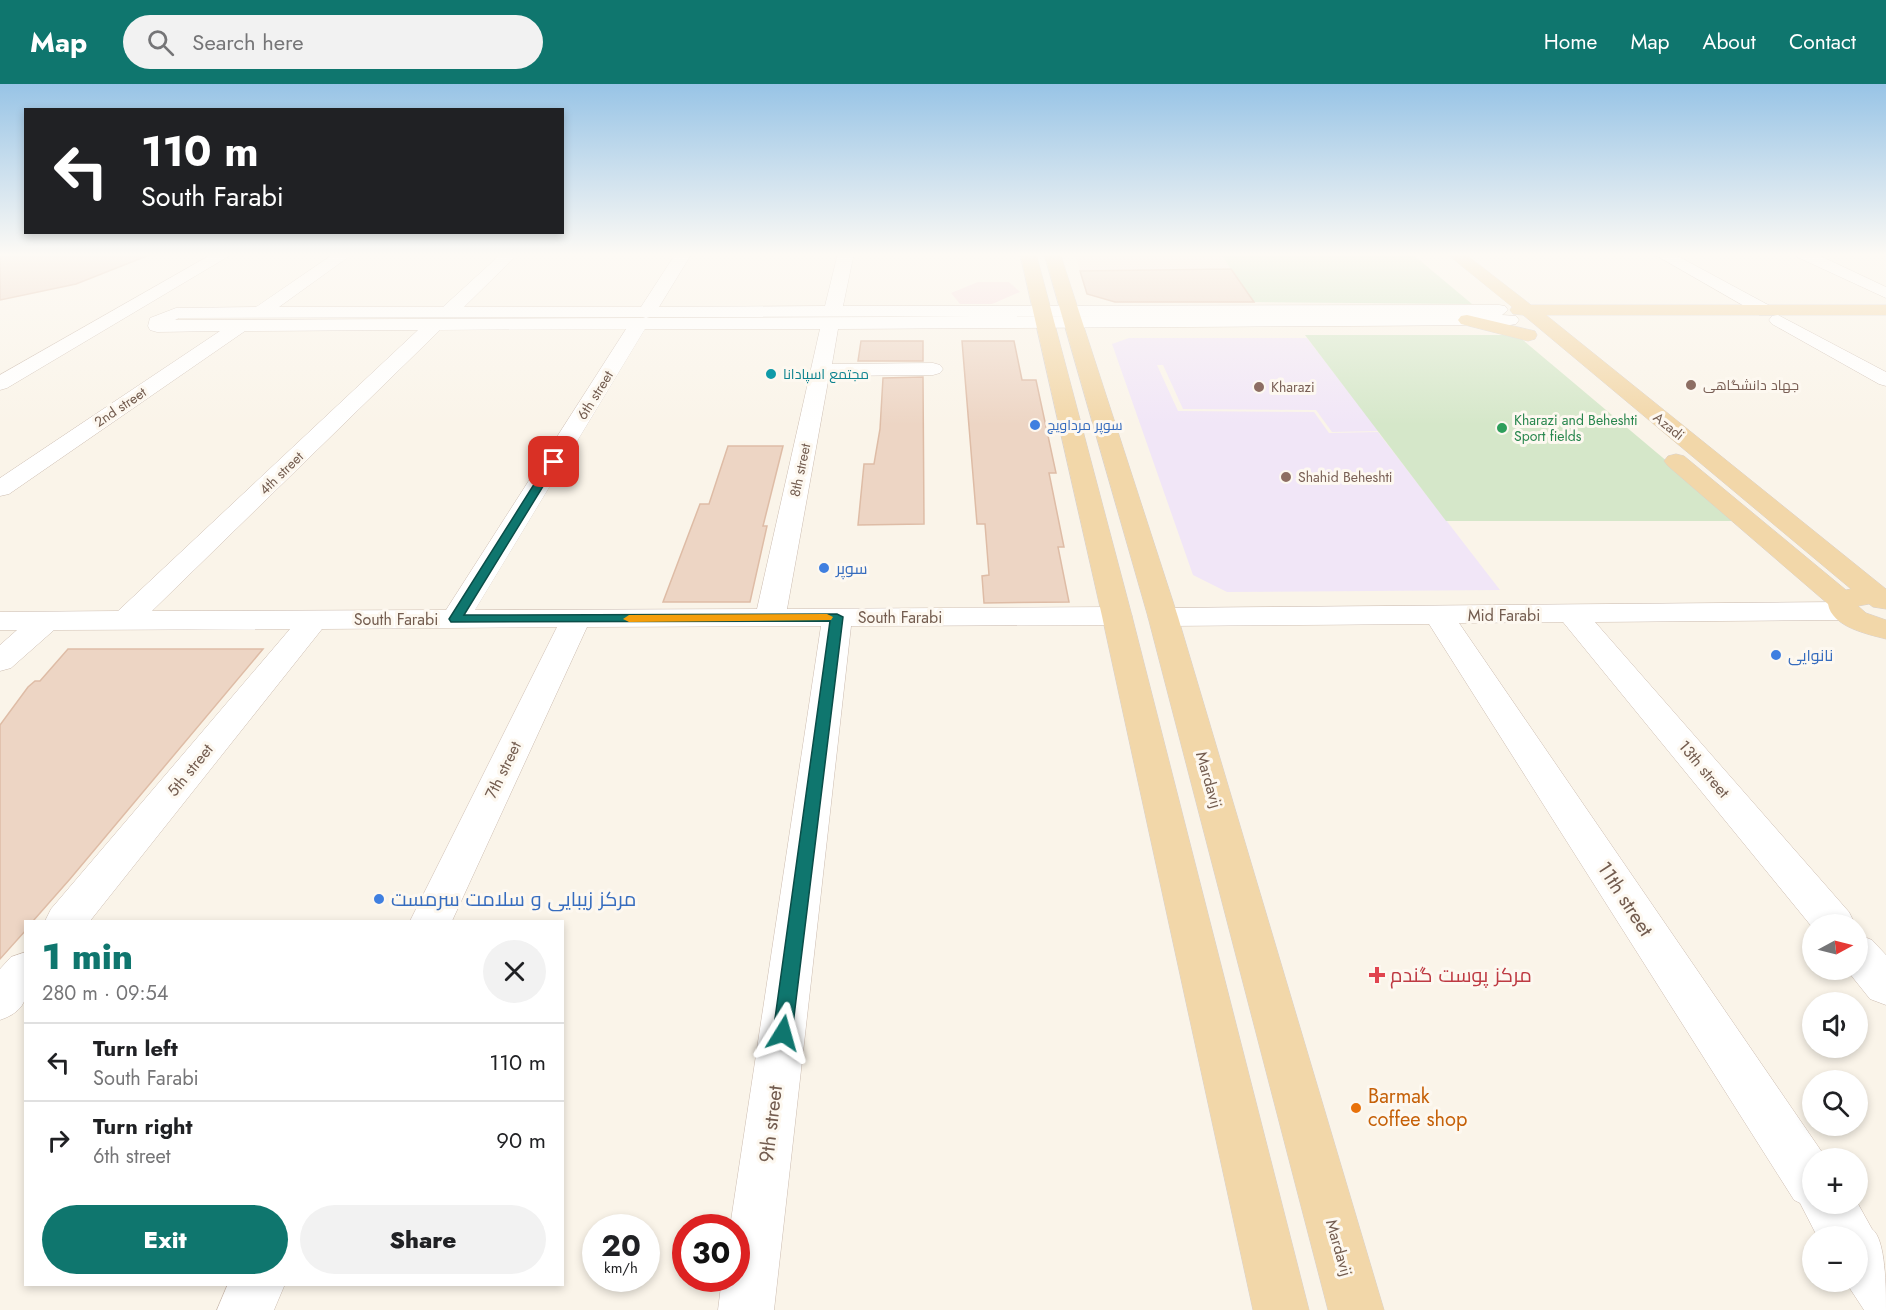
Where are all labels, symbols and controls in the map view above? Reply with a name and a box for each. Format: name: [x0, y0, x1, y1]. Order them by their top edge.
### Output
search box: [123, 15, 543, 69]
text: Map: [30, 22, 87, 63]
icon: search: [144, 26, 177, 59]
text: Search here: [192, 26, 304, 58]
text: Home: [1544, 27, 1597, 57]
text: Map: [1630, 27, 1670, 57]
text: About: [1703, 27, 1756, 57]
text: Contact: [1789, 27, 1856, 57]
text: 110 m: [141, 121, 259, 182]
icon: left: [42, 132, 120, 210]
text: South Farabi: [141, 177, 284, 216]
place label: مجتمع اسپادانا: [783, 364, 869, 384]
street label: 6th street: [572, 366, 618, 423]
marker: مجتمع اسپادانا: [764, 367, 778, 381]
place label: جهاد دانشگاهی: [1703, 375, 1799, 395]
place label: Kharazi: [1271, 377, 1315, 397]
marker: جهاد دانشگاهی: [1684, 378, 1698, 392]
marker: Kharazi: [1252, 380, 1266, 394]
street label: 2nd street: [90, 382, 151, 432]
street label: Azadi: [1649, 407, 1689, 445]
place label: Kharazi and Beheshti Sport fields: [1514, 410, 1638, 446]
place label: سوپر مرداویچ: [1047, 415, 1123, 435]
marker: سوپر مرداویچ: [1028, 418, 1042, 432]
marker: Kharazi and Beheshti Sport fields: [1495, 421, 1509, 435]
pin: [528, 436, 579, 487]
street label: 8th street: [785, 441, 816, 498]
icon: arrive: [537, 445, 570, 478]
street label: 4th street: [254, 446, 308, 499]
place label: Shahid Beheshti: [1298, 467, 1393, 487]
marker: Shahid Beheshti: [1279, 470, 1293, 484]
place label: سوپر: [835, 557, 868, 580]
marker: سوپر: [817, 561, 831, 575]
street label: Mid Farabi: [1468, 604, 1540, 627]
street label: South Farabi: [858, 606, 942, 629]
street label: South Farabi: [354, 608, 438, 631]
place label: نانوایی: [1788, 644, 1833, 667]
marker: نانوایی: [1769, 648, 1783, 662]
street label: 13th street: [1673, 735, 1735, 803]
street label: 7th street: [479, 737, 527, 803]
street label: 5th street: [162, 739, 219, 801]
street label: Mardavij: [1190, 749, 1228, 811]
street label: 11th street: [1590, 856, 1660, 942]
place label: مرکز زیبایی و سلامت سرمست: [391, 885, 636, 914]
marker: مرکز زیبایی و سلامت سرمست: [372, 892, 386, 906]
north arrow: [1802, 914, 1868, 980]
map controls: [1802, 914, 1868, 1292]
text: 1 min: [42, 930, 133, 982]
button: close: [483, 940, 546, 1003]
place label: مرکز پوست گندم: [1390, 961, 1532, 990]
marker: مرکز پوست گندم: [1368, 966, 1386, 984]
text: 280 m · 09:54: [42, 979, 168, 1008]
button: sound: [1802, 992, 1868, 1058]
position arrow: [751, 1001, 815, 1065]
text: Turn left: [93, 1032, 178, 1064]
icon: left: [42, 1046, 75, 1079]
text: 110 m: [489, 1046, 546, 1078]
text: South Farabi: [93, 1064, 199, 1093]
button: search: [1802, 1070, 1868, 1136]
place label: Barmak coffee shop: [1368, 1082, 1467, 1134]
street label: 9th street: [752, 1084, 790, 1164]
marker: Barmak coffee shop: [1349, 1101, 1363, 1115]
text: Turn right: [93, 1110, 193, 1142]
icon: right: [42, 1124, 75, 1157]
text: 90 m: [496, 1124, 546, 1156]
text: 6th street: [93, 1142, 171, 1171]
button: +: [1802, 1148, 1868, 1214]
button: Exit: [42, 1205, 288, 1274]
button: Share: [300, 1205, 546, 1274]
speed limit sign: 30: [672, 1214, 750, 1292]
street label: Mardavij: [1320, 1217, 1358, 1279]
text: 20: [601, 1224, 641, 1267]
button: −: [1802, 1226, 1868, 1292]
text: km/h: [604, 1257, 638, 1279]

